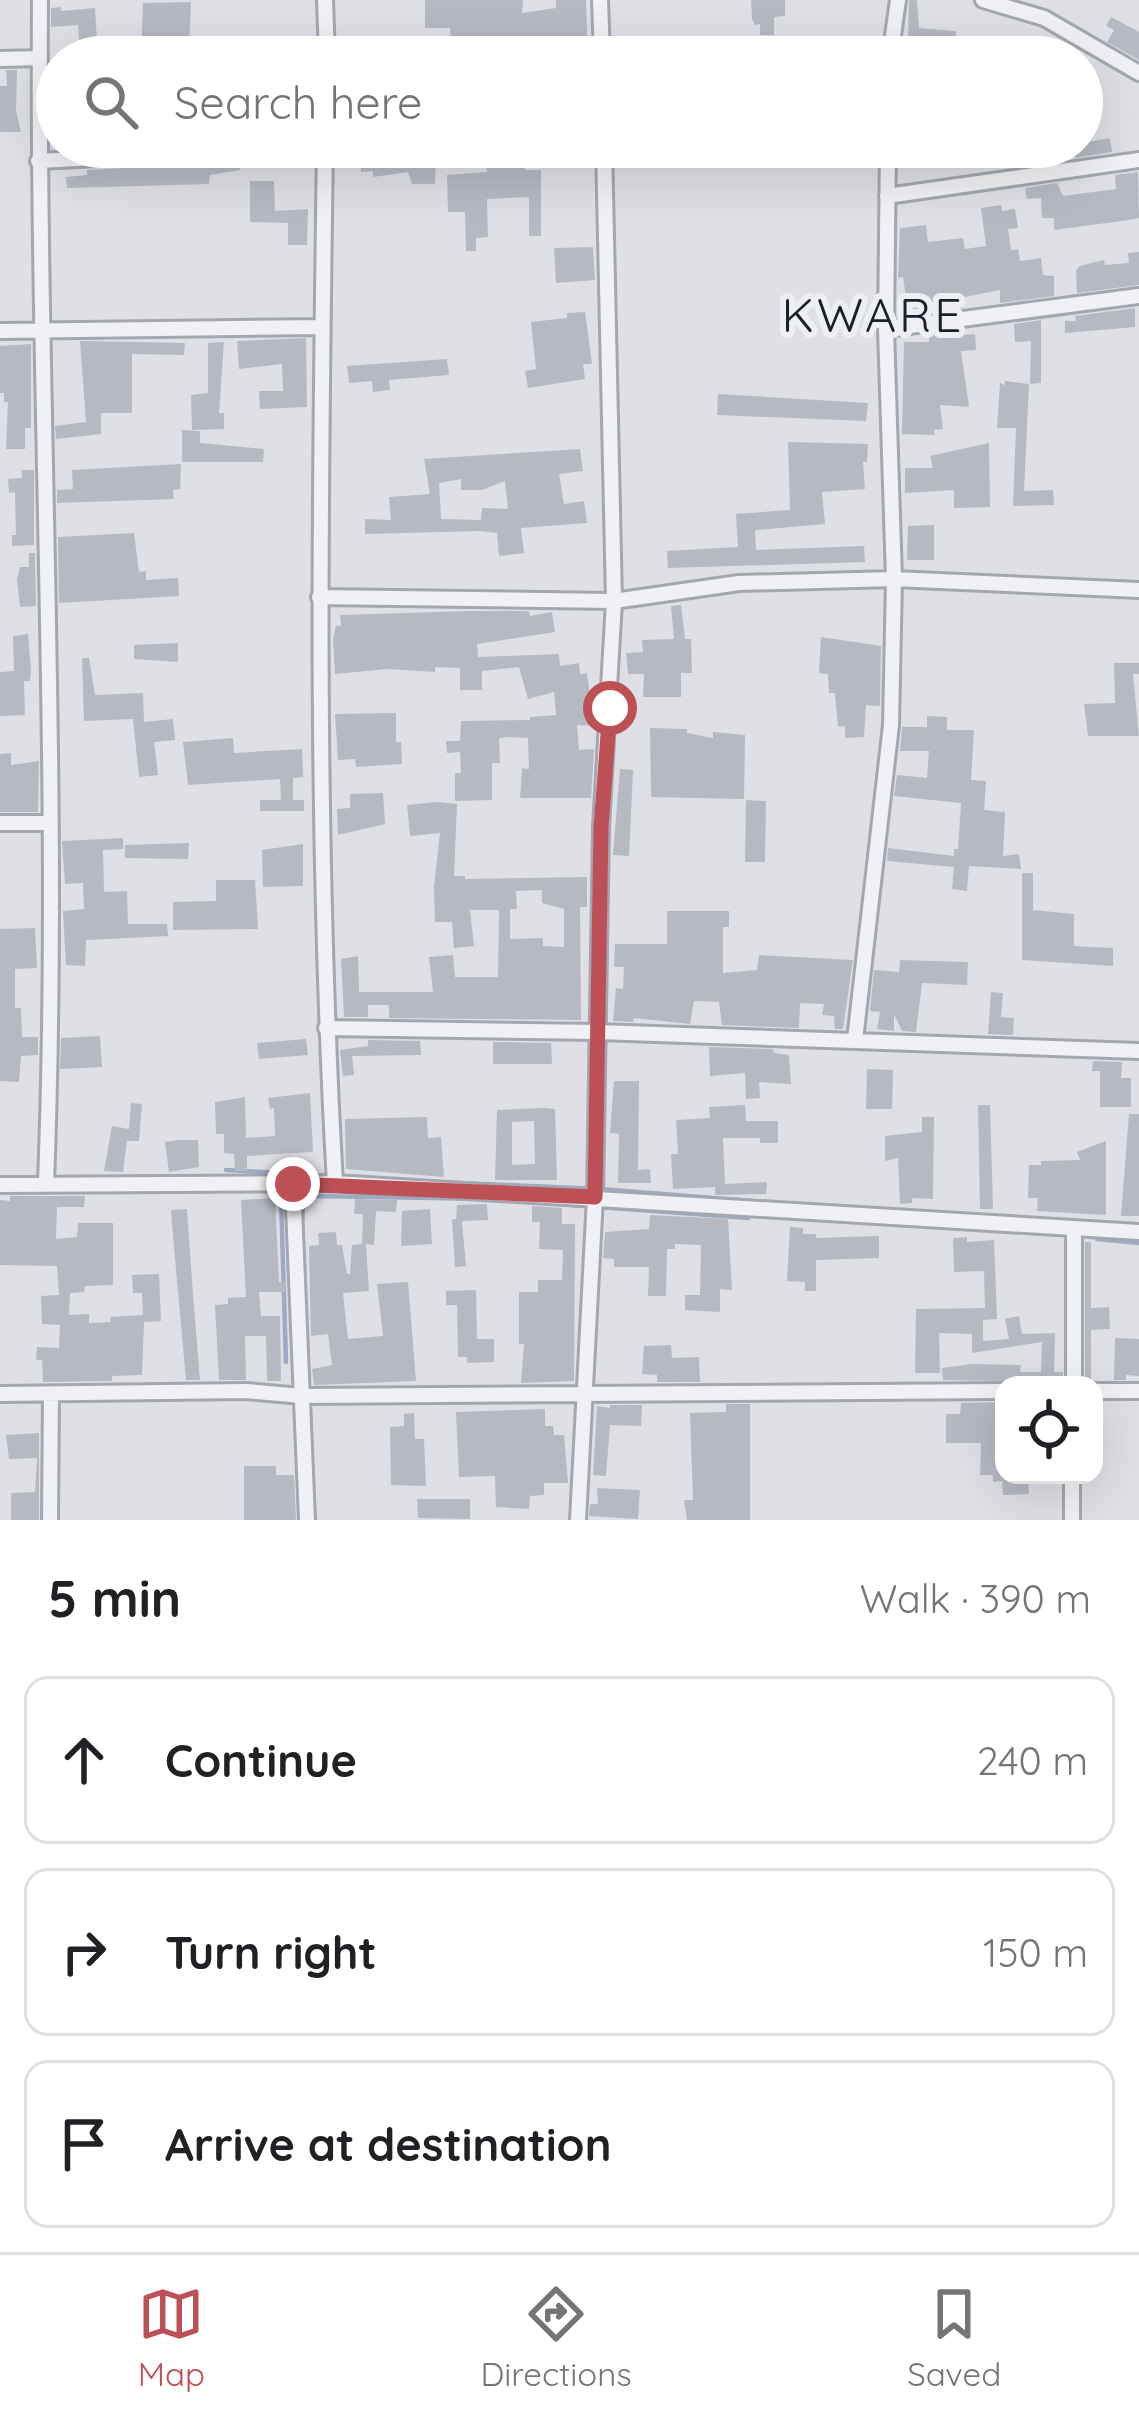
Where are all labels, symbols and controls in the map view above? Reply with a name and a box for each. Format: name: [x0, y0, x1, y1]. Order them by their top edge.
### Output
search box: [36, 36, 1103, 168]
icon: search: [78, 69, 144, 135]
text: Search here: [174, 74, 422, 130]
district label: KWARE: [782, 284, 964, 344]
route start: [583, 681, 637, 735]
route end: [266, 1157, 320, 1211]
map controls: [995, 1376, 1103, 1484]
button: locate: [995, 1376, 1103, 1484]
text: 5 min: [48, 1566, 181, 1630]
text: Walk · 390 m: [860, 1574, 1091, 1623]
icon: ahead: [51, 1727, 117, 1793]
text: Continue: [165, 1732, 357, 1788]
text: 240 m: [977, 1736, 1088, 1785]
icon: right: [51, 1919, 117, 1985]
text: Turn right: [165, 1924, 377, 1980]
text: 150 m: [983, 1928, 1088, 1977]
icon: arrive: [51, 2111, 117, 2177]
text: Arrive at destination: [165, 2116, 611, 2172]
tab: Map: [138, 2281, 205, 2394]
tab: Directions: [480, 2281, 632, 2394]
tab: Saved: [907, 2281, 1001, 2394]

